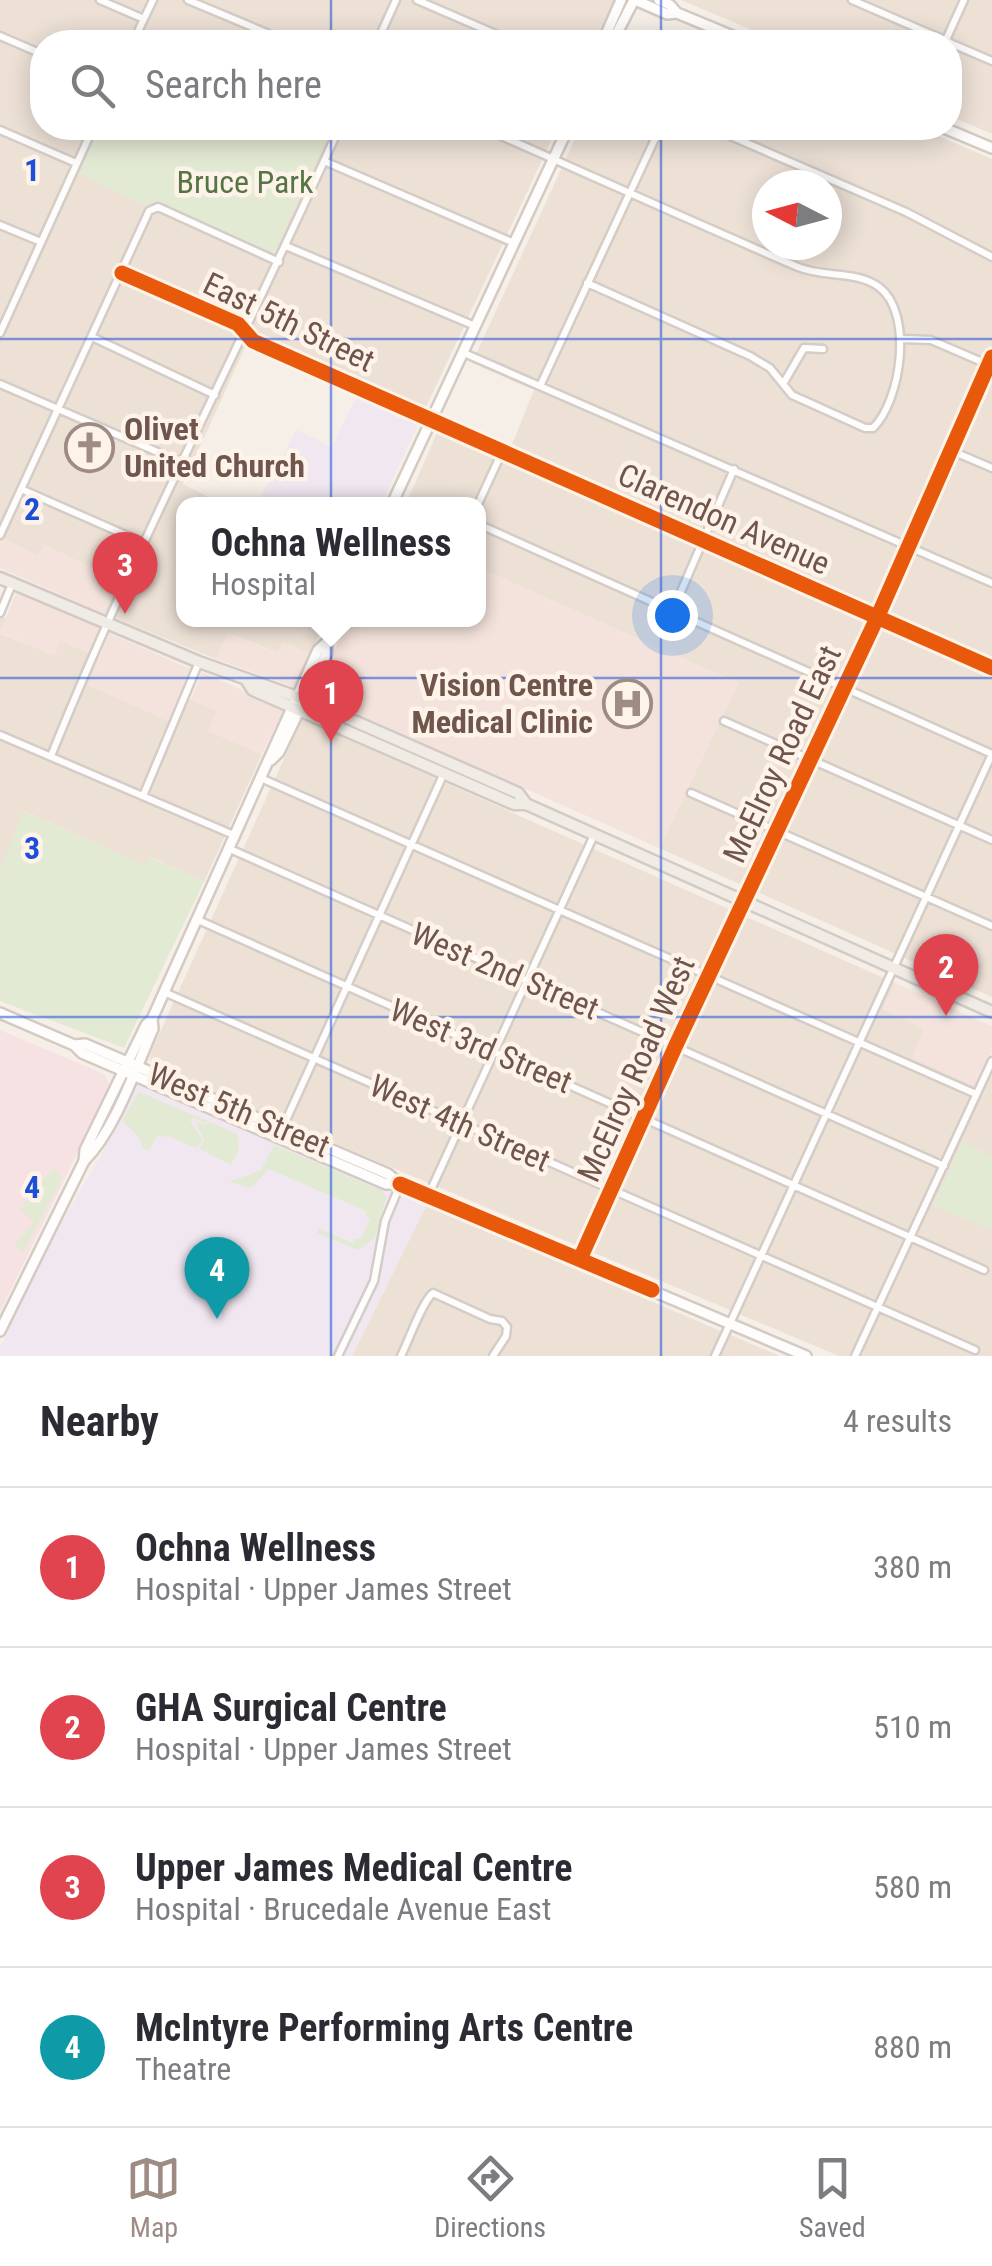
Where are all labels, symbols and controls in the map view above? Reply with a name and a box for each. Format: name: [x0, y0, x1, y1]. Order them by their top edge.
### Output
search box: [30, 30, 962, 140]
icon: search: [65, 58, 120, 113]
text: Search here: [145, 63, 322, 107]
text: 1: [24, 151, 40, 189]
park label: Bruce Park: [177, 163, 314, 201]
north arrow: [752, 170, 842, 260]
street label: East 5th Street: [197, 264, 381, 380]
place label: Olivet United Church: [124, 410, 305, 485]
church icon: Olivet United Church: [63, 421, 115, 473]
street label: Clarendon Avenue: [612, 455, 836, 583]
text: 2: [24, 490, 40, 528]
popup: [176, 497, 486, 627]
text: Ochna Wellness: [210, 521, 452, 565]
pin: 3: [92, 532, 158, 614]
text: Hospital: [210, 565, 316, 603]
your location: [647, 590, 698, 641]
street label: McElroy Road East: [715, 639, 849, 869]
pin: 1: [298, 660, 364, 742]
place label: Vision Centre Medical Clinic: [411, 666, 593, 741]
hospital icon: Vision Centre Medical Clinic: [602, 677, 654, 729]
text: 3: [24, 829, 40, 867]
street label: West 2nd Street: [406, 914, 604, 1028]
pin: 2: [914, 934, 978, 1016]
street label: McElroy Road West: [569, 950, 703, 1188]
street label: West 3rd Street: [384, 991, 578, 1101]
street label: West 5th Street: [143, 1055, 335, 1165]
street label: West 4th Street: [364, 1066, 556, 1180]
text: 4: [24, 1168, 40, 1206]
pin: 4: [184, 1236, 250, 1319]
text: Nearby: [40, 1397, 159, 1446]
text: 4 results: [843, 1402, 952, 1440]
text: Ochna Wellness: [135, 1526, 376, 1570]
text: 1: [64, 1548, 81, 1586]
text: 380 m: [873, 1548, 952, 1586]
text: Hospital · Upper James Street: [135, 1570, 512, 1608]
text: GHA Surgical Centre: [135, 1686, 447, 1730]
text: 2: [64, 1708, 81, 1746]
text: 510 m: [873, 1708, 952, 1746]
text: Hospital · Upper James Street: [135, 1730, 512, 1768]
text: Upper James Medical Centre: [135, 1846, 572, 1890]
text: 3: [64, 1868, 81, 1906]
text: 580 m: [873, 1868, 952, 1906]
text: Hospital · Brucedale Avenue East: [135, 1890, 551, 1928]
text: McIntyre Performing Arts Centre: [135, 2006, 633, 2050]
text: 4: [64, 2028, 81, 2066]
text: 880 m: [873, 2028, 952, 2066]
text: Theatre: [135, 2050, 231, 2088]
tab: Map: [126, 2151, 181, 2244]
tab: Directions: [434, 2151, 546, 2244]
tab: Saved: [799, 2151, 866, 2244]

